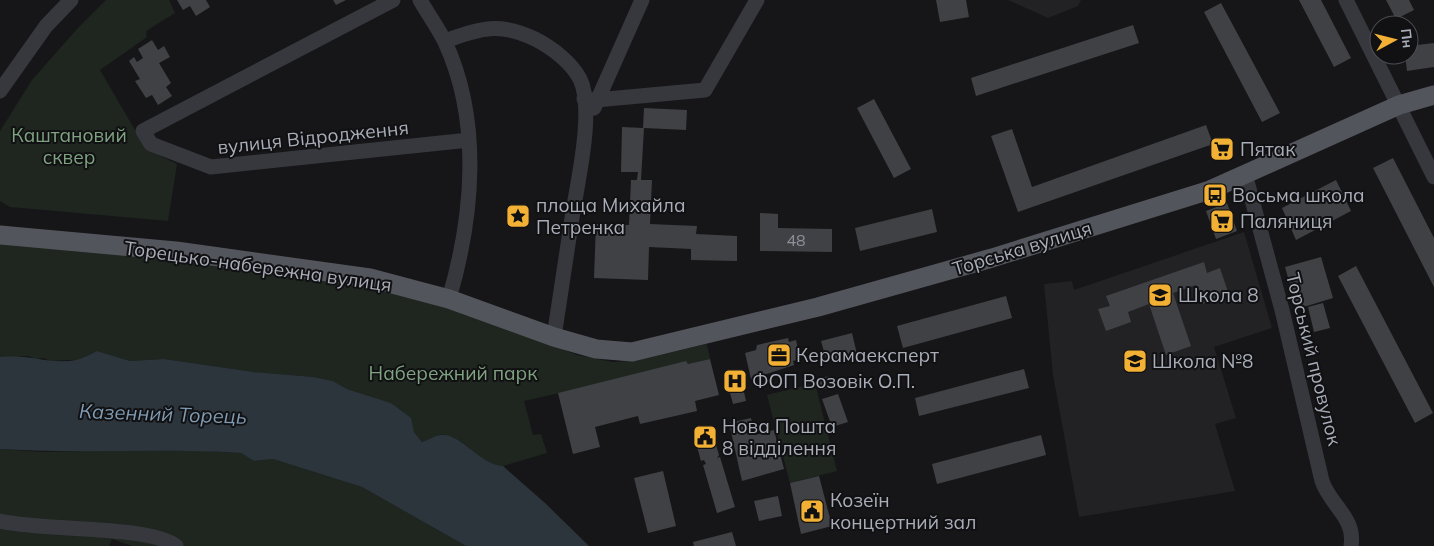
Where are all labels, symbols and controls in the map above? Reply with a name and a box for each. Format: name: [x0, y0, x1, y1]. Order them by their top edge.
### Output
north arrow: [1369, 15, 1419, 65]
text: Пн: [1397, 28, 1417, 49]
street label: вулиця Відродження: [216, 115, 410, 159]
park label: Каштановий сквер: [11, 123, 127, 169]
supermarket icon: Пятак: [1209, 136, 1235, 162]
place label: Пятак: [1240, 137, 1296, 161]
bus stop icon: Восьма школа: [1202, 182, 1228, 208]
place label: Восьма школа: [1232, 183, 1365, 207]
place label: площа Михайла Петренка: [536, 193, 686, 239]
place icon: площа Михайла Петренка: [505, 203, 531, 229]
supermarket icon: Паляниця: [1209, 208, 1235, 234]
place label: Паляниця: [1240, 209, 1332, 233]
street label: Торська вулиця: [950, 215, 1094, 281]
house number: 48: [786, 230, 806, 250]
street label: Торецько-набережна вулиця: [123, 235, 393, 297]
street label: Торський провулок: [1281, 270, 1347, 449]
school or university icon: Школа 8: [1147, 282, 1173, 308]
place label: Школа 8: [1178, 283, 1259, 307]
office icon: Керамаексперт: [766, 342, 792, 368]
place label: Керамаексперт: [796, 343, 939, 367]
school or university icon: Школа №8: [1122, 348, 1148, 374]
place label: Школа №8: [1152, 349, 1253, 373]
park label: Набережний парк: [369, 361, 538, 385]
hospital icon: ФОП Возовік О.П.: [722, 368, 748, 394]
place label: ФОП Возовік О.П.: [752, 369, 915, 393]
water label: Казенний Торець: [79, 398, 248, 429]
place label: Нова Пошта 8 відділення: [722, 414, 836, 460]
public building icon: Нова Пошта 8 відділення: [692, 424, 718, 450]
place label: Козеїн концертний зал: [830, 488, 976, 534]
public building icon: Козеїн концертний зал: [799, 498, 825, 524]

